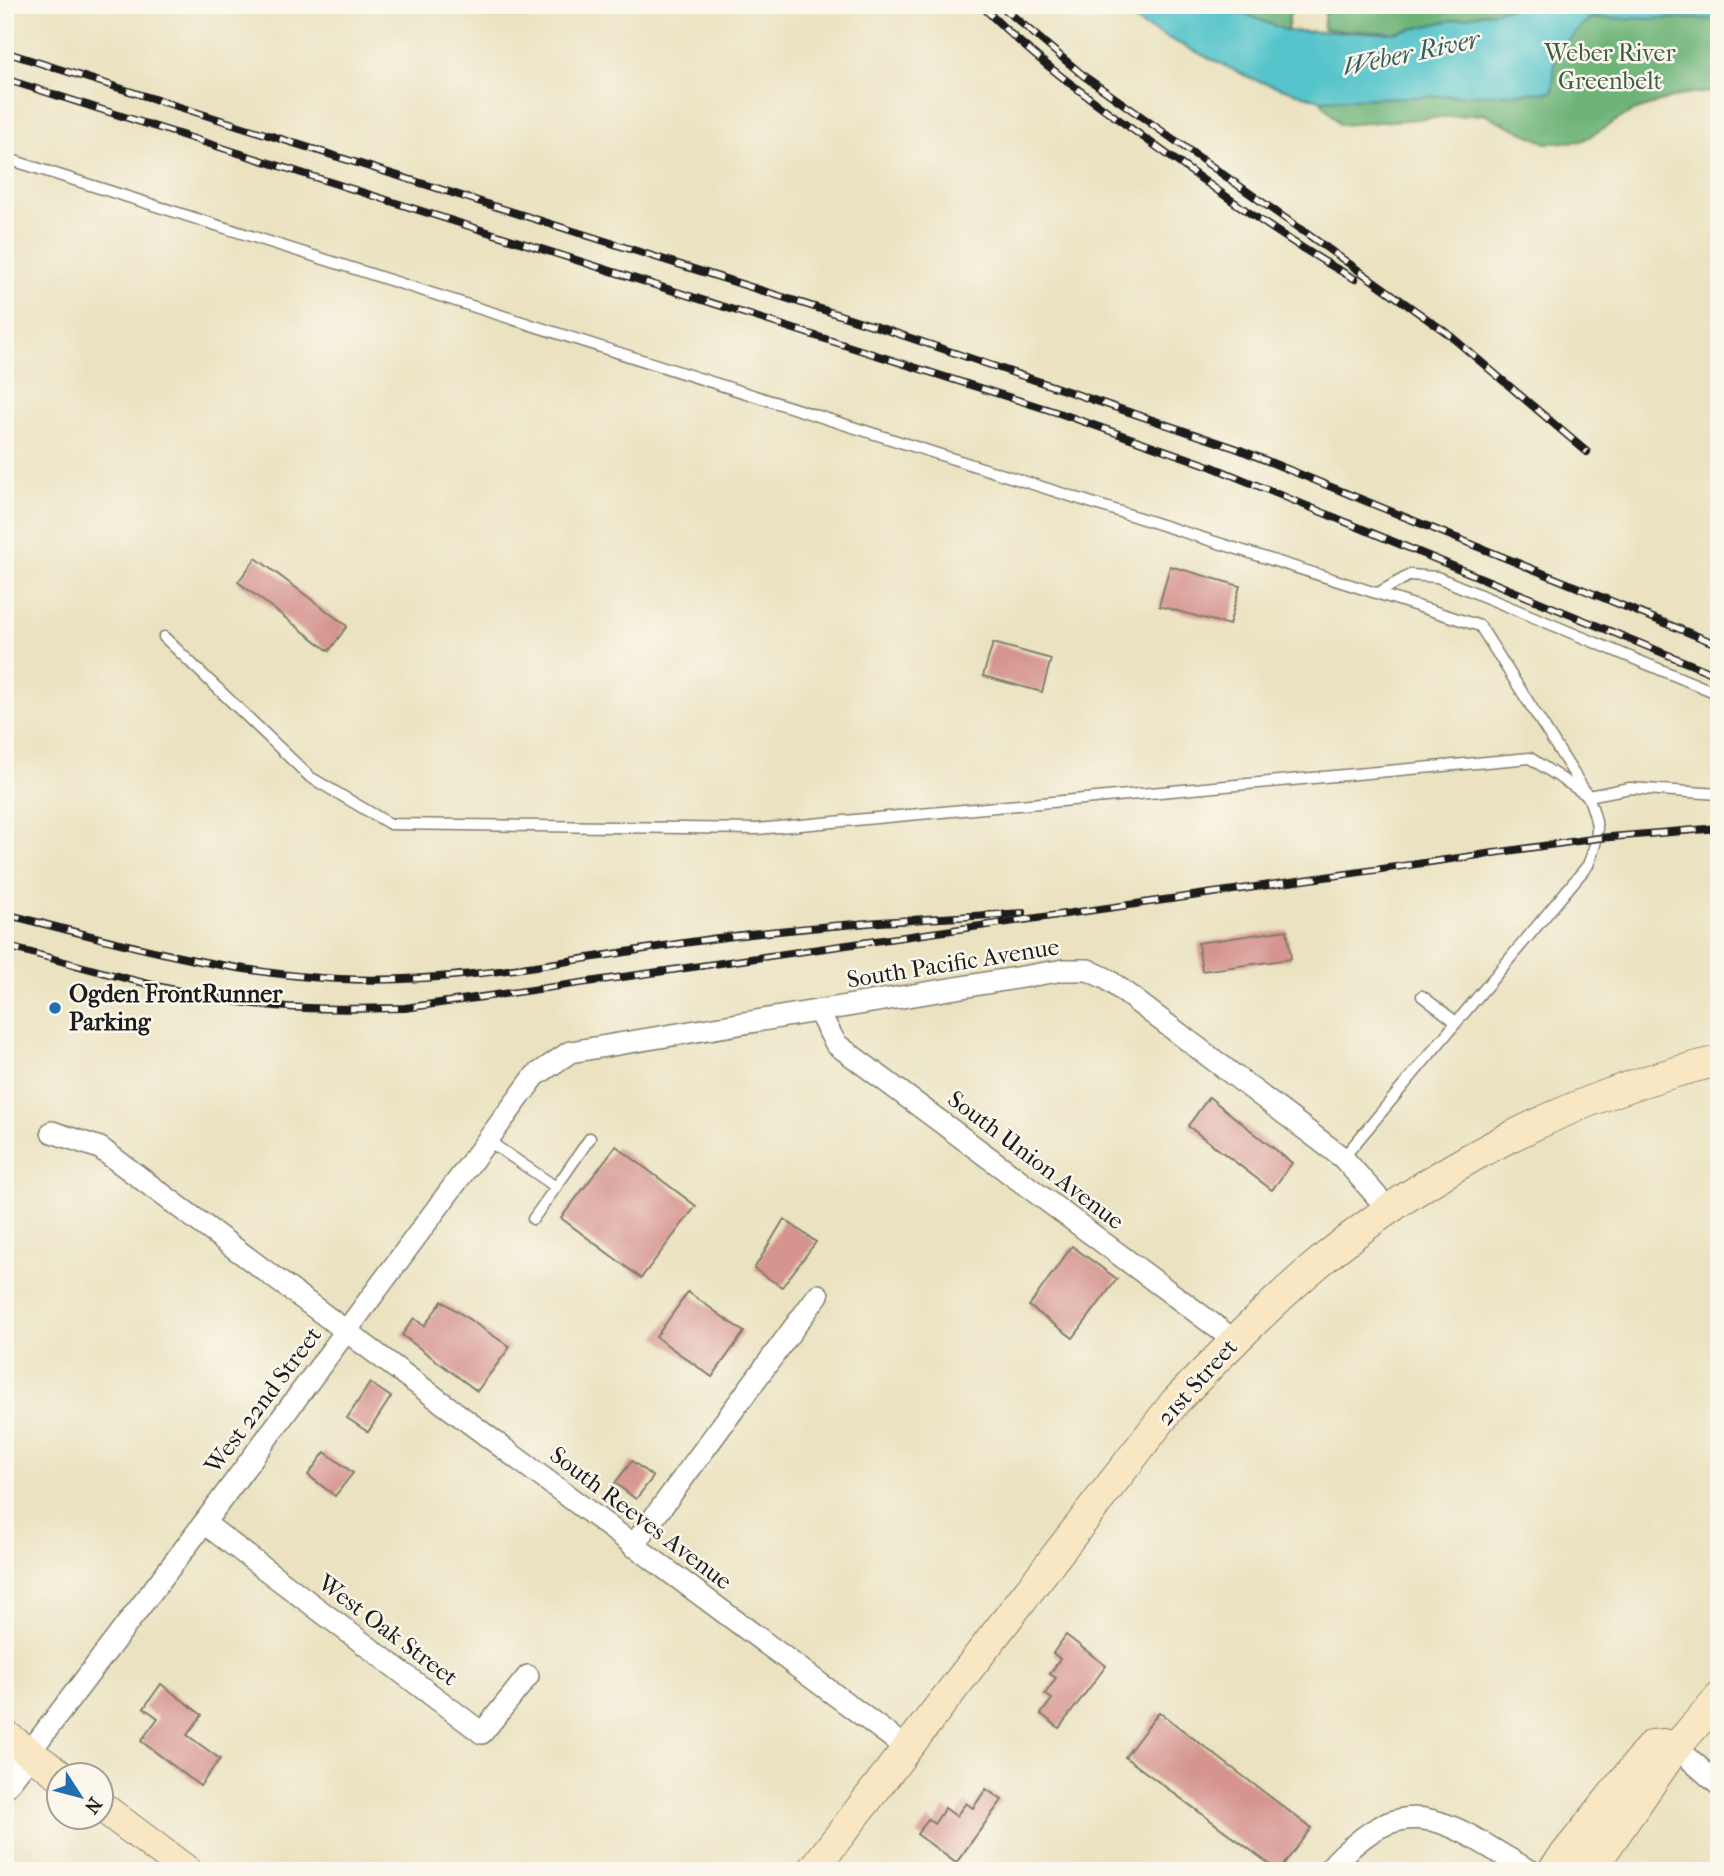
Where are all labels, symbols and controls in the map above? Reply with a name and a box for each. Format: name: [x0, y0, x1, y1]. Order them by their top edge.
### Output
water label: Weber River: [1340, 23, 1485, 83]
park label: Weber River Greenbelt: [1543, 39, 1676, 95]
street label: South Pacific Avenue: [845, 932, 1061, 994]
place label: Ogden FrontRunner Parking: [69, 980, 283, 1036]
marker: Ogden FrontRunner Parking: [47, 1000, 63, 1016]
street label: South Union Avenue: [942, 1085, 1130, 1235]
street label: West 22nd Street: [198, 1321, 328, 1480]
street label: 21st Street: [1151, 1333, 1243, 1431]
street label: South Reeves Avenue: [545, 1440, 738, 1596]
street label: West Oak Street: [312, 1568, 464, 1692]
north arrow: [46, 1760, 116, 1830]
text: N: [79, 1793, 106, 1818]

